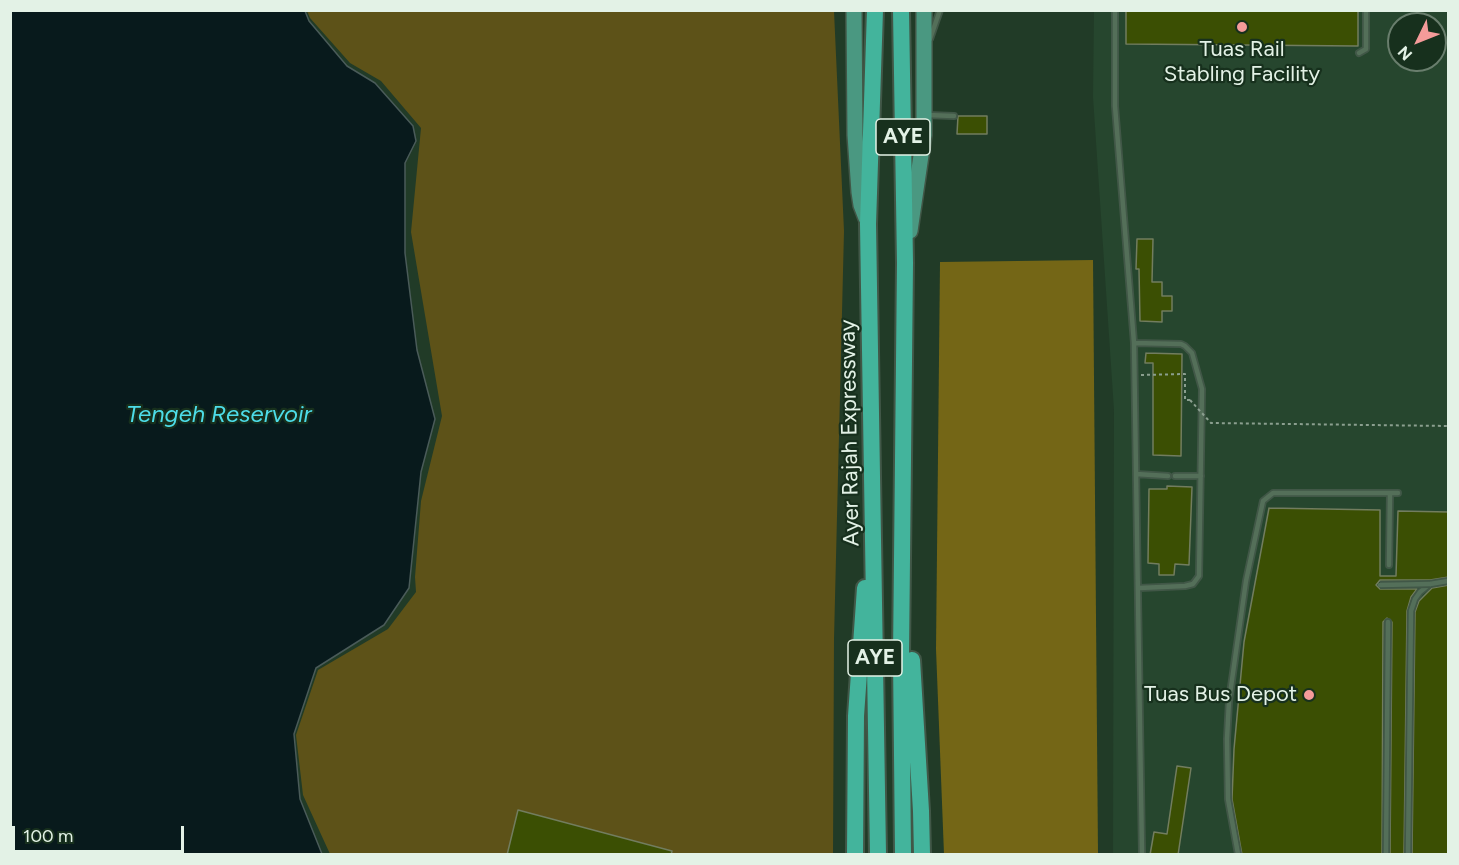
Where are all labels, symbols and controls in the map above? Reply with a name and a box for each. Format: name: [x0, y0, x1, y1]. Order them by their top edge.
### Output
north arrow: [1387, 12, 1447, 72]
marker: Tuas Rail Stabling Facility: [1235, 20, 1249, 34]
place label: Tuas Rail Stabling Facility: [1164, 37, 1320, 88]
text: N: [1394, 42, 1416, 64]
road number: AYE: [876, 119, 930, 155]
street label: Ayer Rajah Expressway: [835, 319, 865, 547]
water label: Tengeh Reservoir: [126, 401, 312, 429]
road number: AYE: [848, 640, 902, 676]
place label: Tuas Bus Depot: [1144, 682, 1297, 708]
marker: Tuas Bus Depot: [1302, 688, 1316, 702]
scale bar: [15, 814, 188, 852]
text: 100 m: [23, 825, 73, 847]

